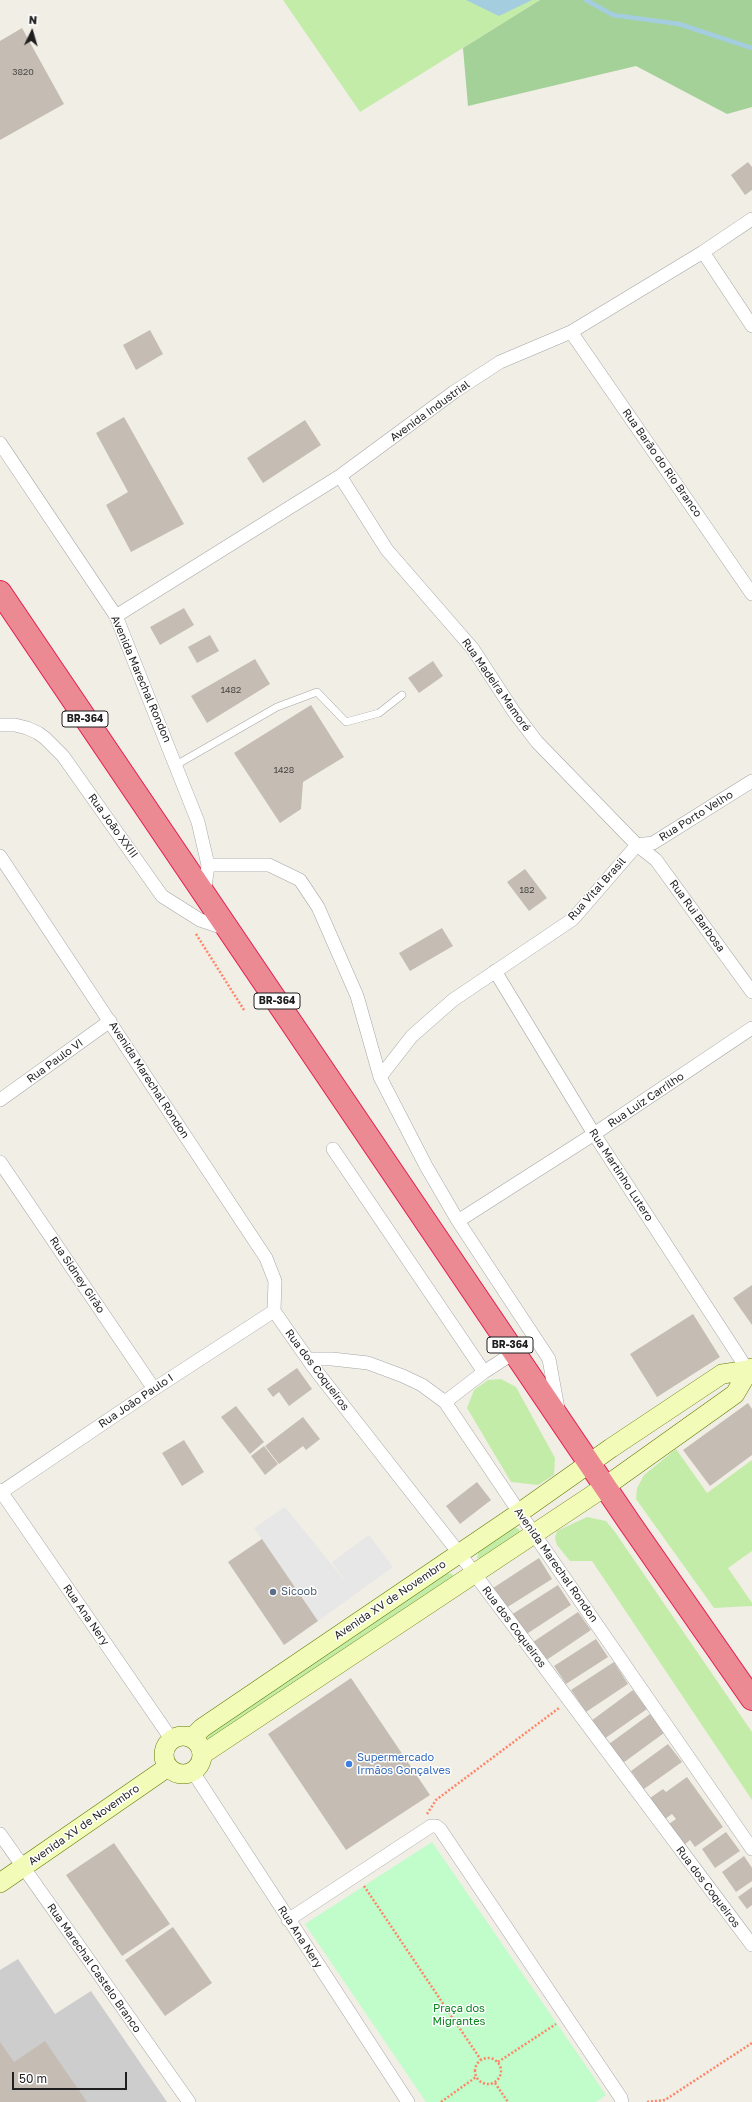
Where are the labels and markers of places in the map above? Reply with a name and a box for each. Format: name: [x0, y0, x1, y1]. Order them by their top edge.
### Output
place label: Sicoob: [281, 1585, 317, 1599]
marker: Sicoob: [268, 1587, 278, 1597]
place label: Supermercado Irmãos Gonçalves: [357, 1751, 451, 1777]
marker: Supermercado Irmãos Gonçalves: [344, 1759, 354, 1769]

